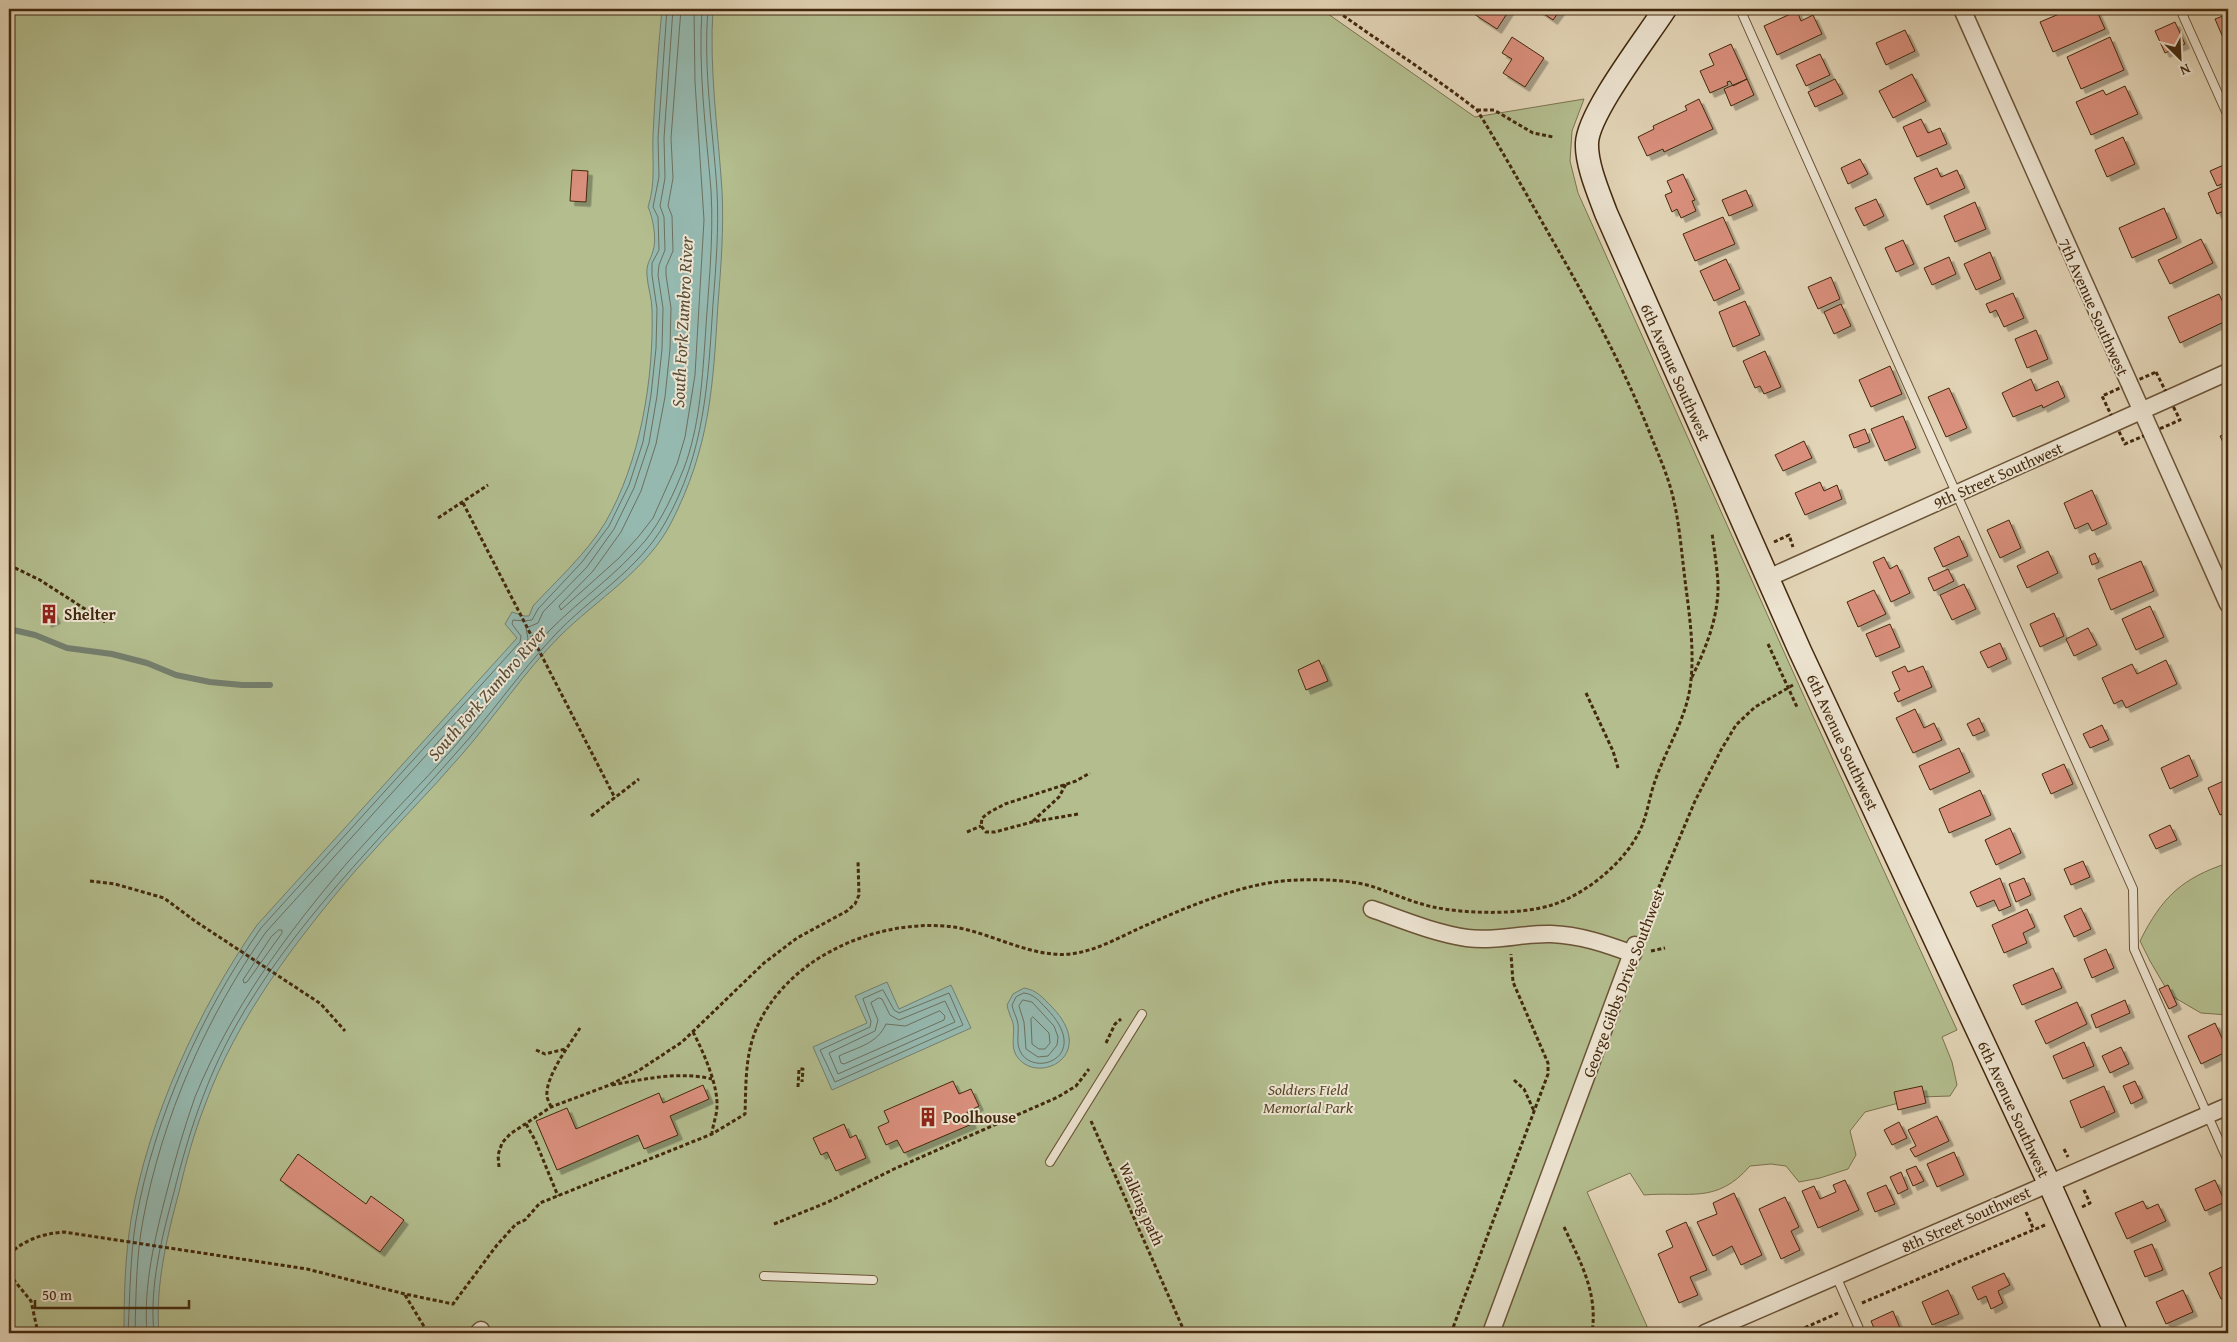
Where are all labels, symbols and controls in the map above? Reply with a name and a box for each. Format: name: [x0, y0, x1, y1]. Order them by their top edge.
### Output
north arrow: [2154, 32, 2204, 82]
text: N: [2176, 59, 2194, 81]
water label: South Fork Zumbro River: [664, 234, 700, 408]
street label: 7th Avenue Southwest: [2053, 234, 2135, 380]
street label: 6th Avenue Southwest: [1635, 299, 1717, 445]
street label: 9th Street Southwest: [1929, 435, 2067, 514]
place label: Shelter: [64, 602, 117, 626]
building icon: Shelter: [38, 603, 60, 625]
water label: South Fork Zumbro River: [421, 619, 554, 767]
street label: 6th Avenue Southwest: [1801, 670, 1885, 815]
street label: George Gibbs Drive Southwest: [1576, 885, 1670, 1081]
street label: 6th Avenue Southwest: [1972, 1037, 2056, 1182]
park label: Soldiers Field Memorial Park: [1263, 1077, 1354, 1119]
place label: Poolhouse: [943, 1105, 1016, 1129]
building icon: Poolhouse: [917, 1106, 939, 1128]
street label: Walking path: [1113, 1158, 1171, 1250]
street label: 8th Street Southwest: [1897, 1179, 2035, 1258]
scale bar: [35, 1277, 189, 1309]
text: 50 m: [42, 1284, 73, 1305]

